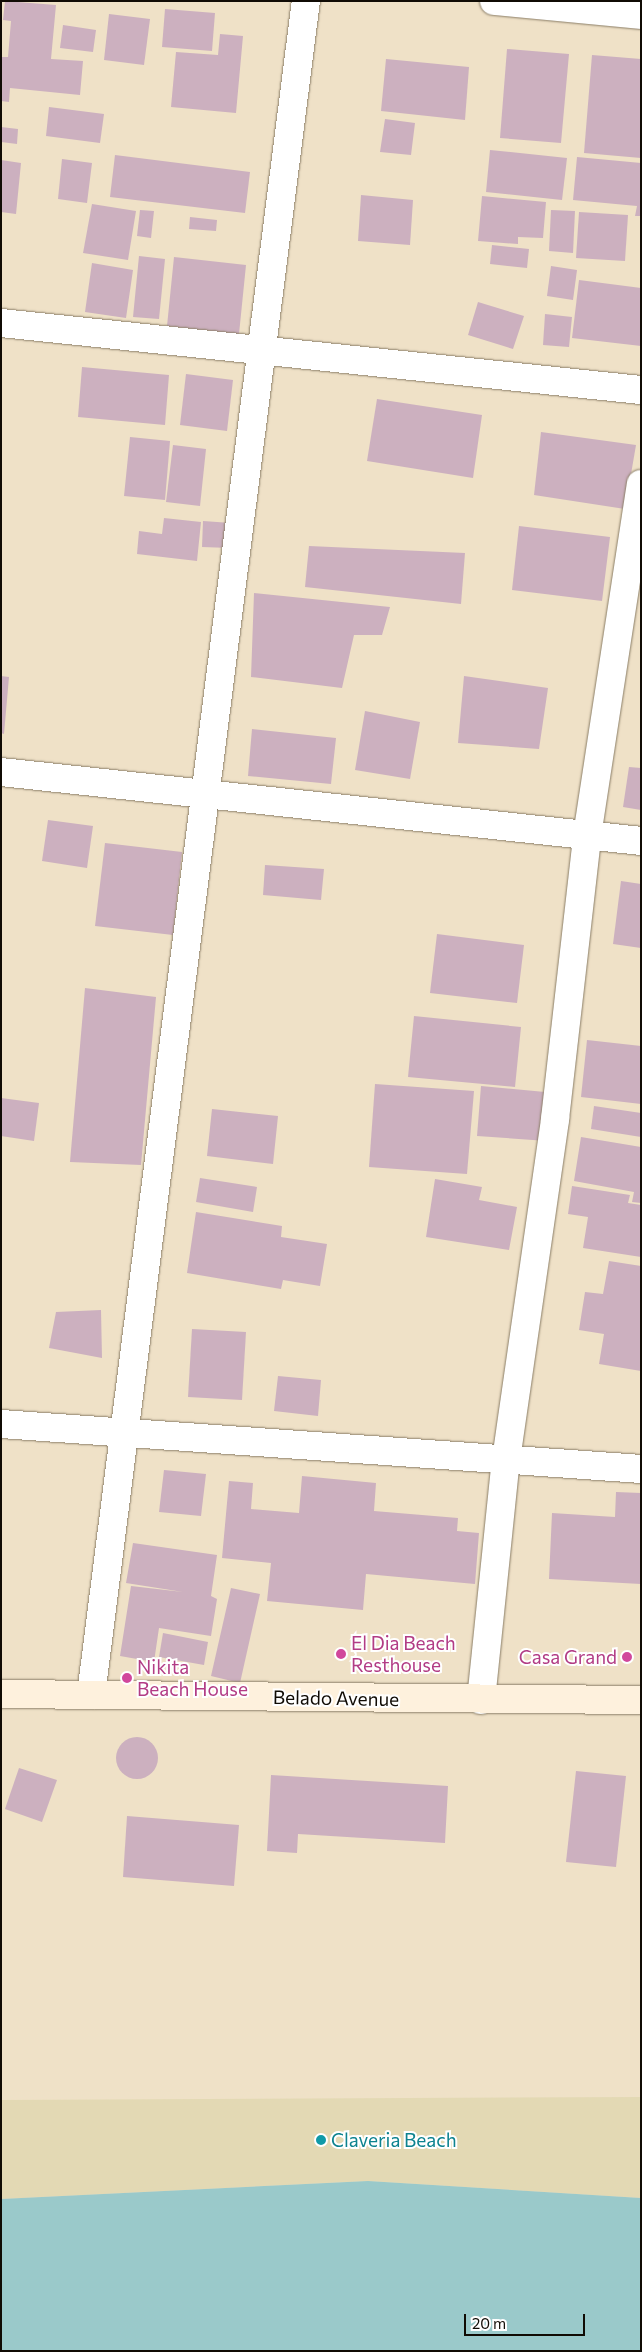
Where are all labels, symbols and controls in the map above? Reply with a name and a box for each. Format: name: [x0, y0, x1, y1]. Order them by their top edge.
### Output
place label: El Dia Beach Resthouse: [351, 1632, 456, 1676]
place label: Casa Grand: [519, 1646, 617, 1668]
marker: El Dia Beach Resthouse: [335, 1648, 347, 1660]
marker: Casa Grand: [621, 1651, 633, 1663]
place label: Nikita Beach House: [137, 1656, 248, 1700]
marker: Nikita Beach House: [121, 1672, 133, 1684]
street label: Belado Avenue: [273, 1685, 399, 1711]
place label: Claveria Beach: [331, 2129, 457, 2151]
marker: Claveria Beach: [315, 2134, 327, 2146]
scale bar: [467, 2304, 588, 2336]
text: 20 m: [472, 2314, 506, 2332]

